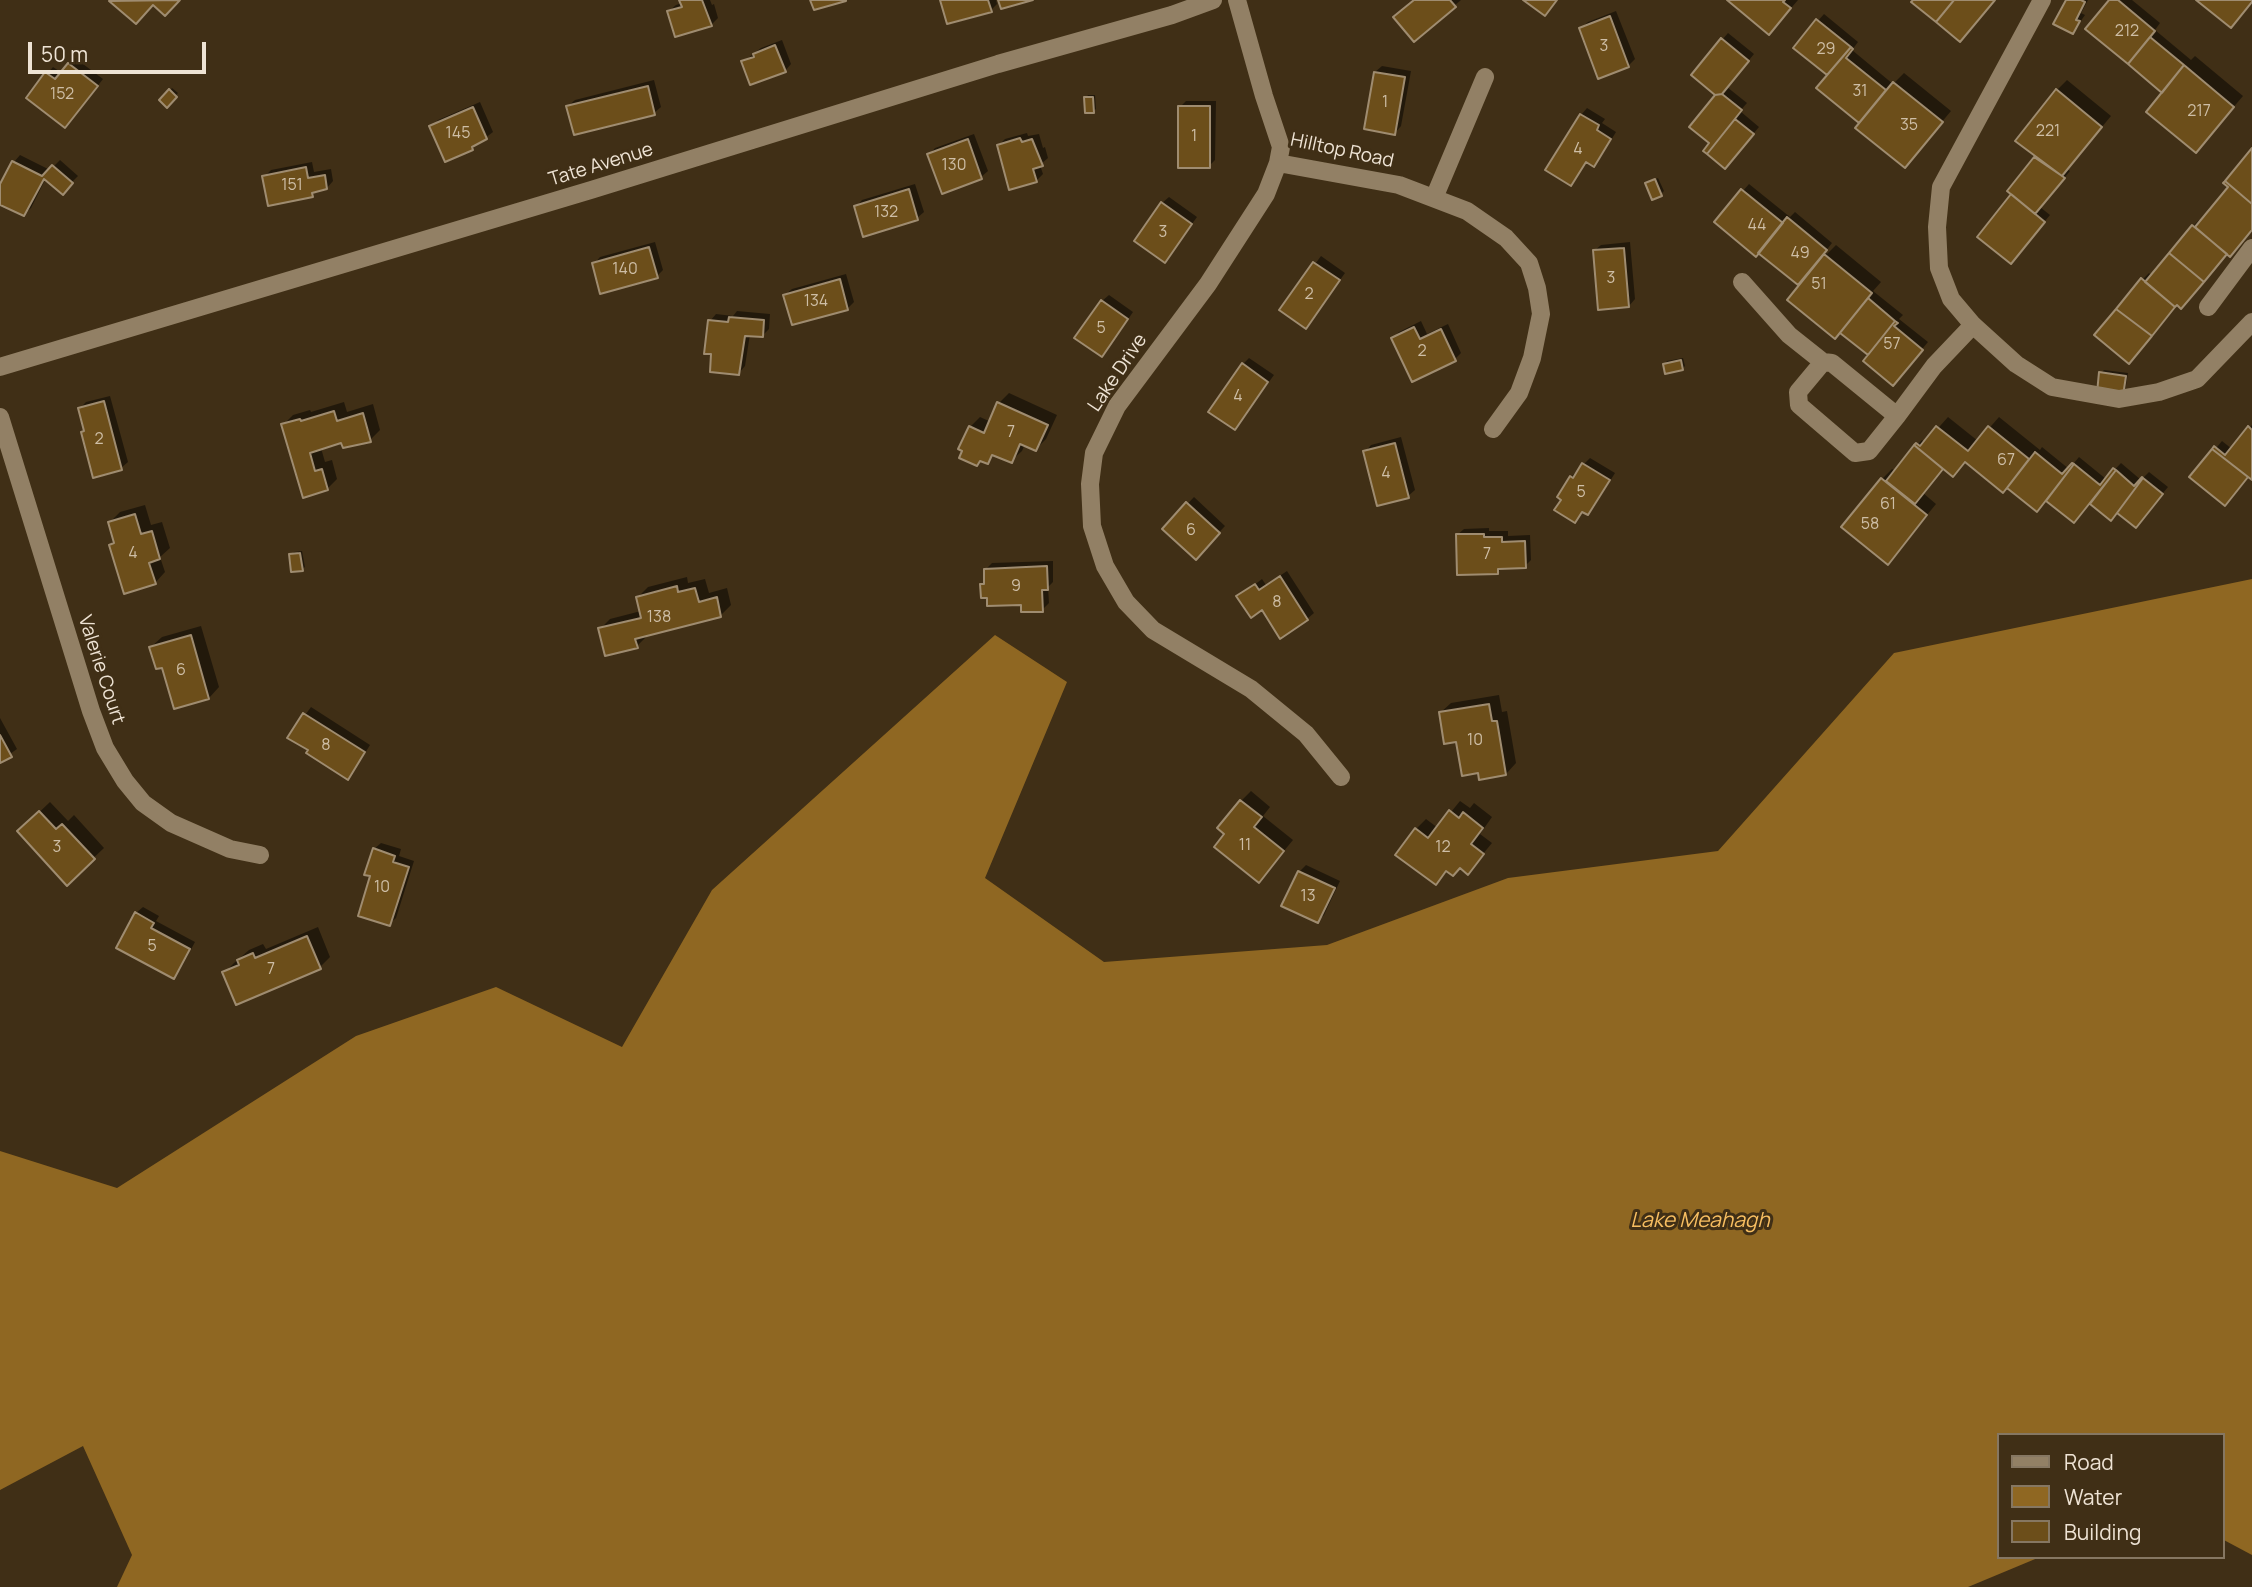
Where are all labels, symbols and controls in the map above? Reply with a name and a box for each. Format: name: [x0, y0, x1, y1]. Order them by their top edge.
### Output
house number: 212: [2115, 22, 2139, 42]
scale bar: [32, 28, 210, 72]
house number: 3: [1600, 37, 1608, 57]
text: 50 m: [41, 40, 88, 68]
house number: 29: [1816, 40, 1836, 60]
house number: 31: [1852, 82, 1868, 102]
house number: 152: [50, 85, 74, 105]
house number: 1: [1382, 93, 1388, 113]
house number: 217: [2187, 102, 2211, 122]
house number: 35: [1900, 116, 1918, 136]
house number: 221: [2036, 122, 2060, 142]
house number: 145: [446, 124, 470, 144]
house number: 1: [1191, 127, 1197, 147]
street label: Hilltop Road: [1288, 129, 1396, 173]
street label: Tate Avenue: [546, 138, 656, 192]
house number: 4: [1573, 140, 1583, 160]
house number: 130: [942, 156, 966, 176]
house number: 151: [281, 176, 303, 196]
house number: 132: [874, 203, 898, 223]
house number: 44: [1747, 216, 1767, 236]
house number: 3: [1159, 223, 1167, 243]
house number: 49: [1790, 244, 1810, 264]
house number: 140: [612, 260, 638, 280]
house number: 3: [1607, 269, 1615, 289]
house number: 51: [1811, 275, 1827, 295]
house number: 2: [1304, 285, 1314, 305]
house number: 134: [804, 292, 828, 312]
house number: 5: [1096, 319, 1106, 339]
street label: Lake Drive: [1084, 330, 1152, 416]
house number: 57: [1883, 335, 1901, 355]
house number: 2: [1417, 342, 1427, 362]
house number: 4: [1233, 387, 1243, 407]
house number: 7: [1007, 423, 1015, 443]
house number: 2: [94, 430, 104, 450]
house number: 67: [1997, 451, 2015, 471]
house number: 4: [1381, 464, 1391, 484]
house number: 5: [1576, 483, 1586, 503]
house number: 61: [1880, 495, 1896, 515]
house number: 58: [1861, 515, 1879, 535]
house number: 6: [1186, 521, 1196, 541]
house number: 4: [128, 544, 138, 564]
house number: 7: [1483, 545, 1491, 565]
house number: 9: [1011, 577, 1021, 597]
house number: 8: [1272, 593, 1282, 613]
house number: 138: [647, 608, 671, 628]
street label: Valerie Court: [73, 613, 129, 727]
house number: 6: [176, 661, 186, 681]
house number: 10: [1467, 731, 1483, 751]
house number: 8: [321, 736, 331, 756]
house number: 11: [1239, 836, 1251, 856]
house number: 3: [53, 838, 61, 858]
house number: 12: [1435, 838, 1451, 858]
house number: 10: [374, 878, 390, 898]
house number: 13: [1300, 887, 1316, 907]
house number: 5: [147, 937, 157, 957]
house number: 7: [267, 960, 275, 980]
water label: Lake Meahagh: [1630, 1208, 1770, 1234]
legend: [1996, 1433, 2224, 1559]
text: Road: [2064, 1448, 2114, 1476]
text: Water: [2064, 1483, 2122, 1511]
text: Building: [2064, 1518, 2141, 1546]

